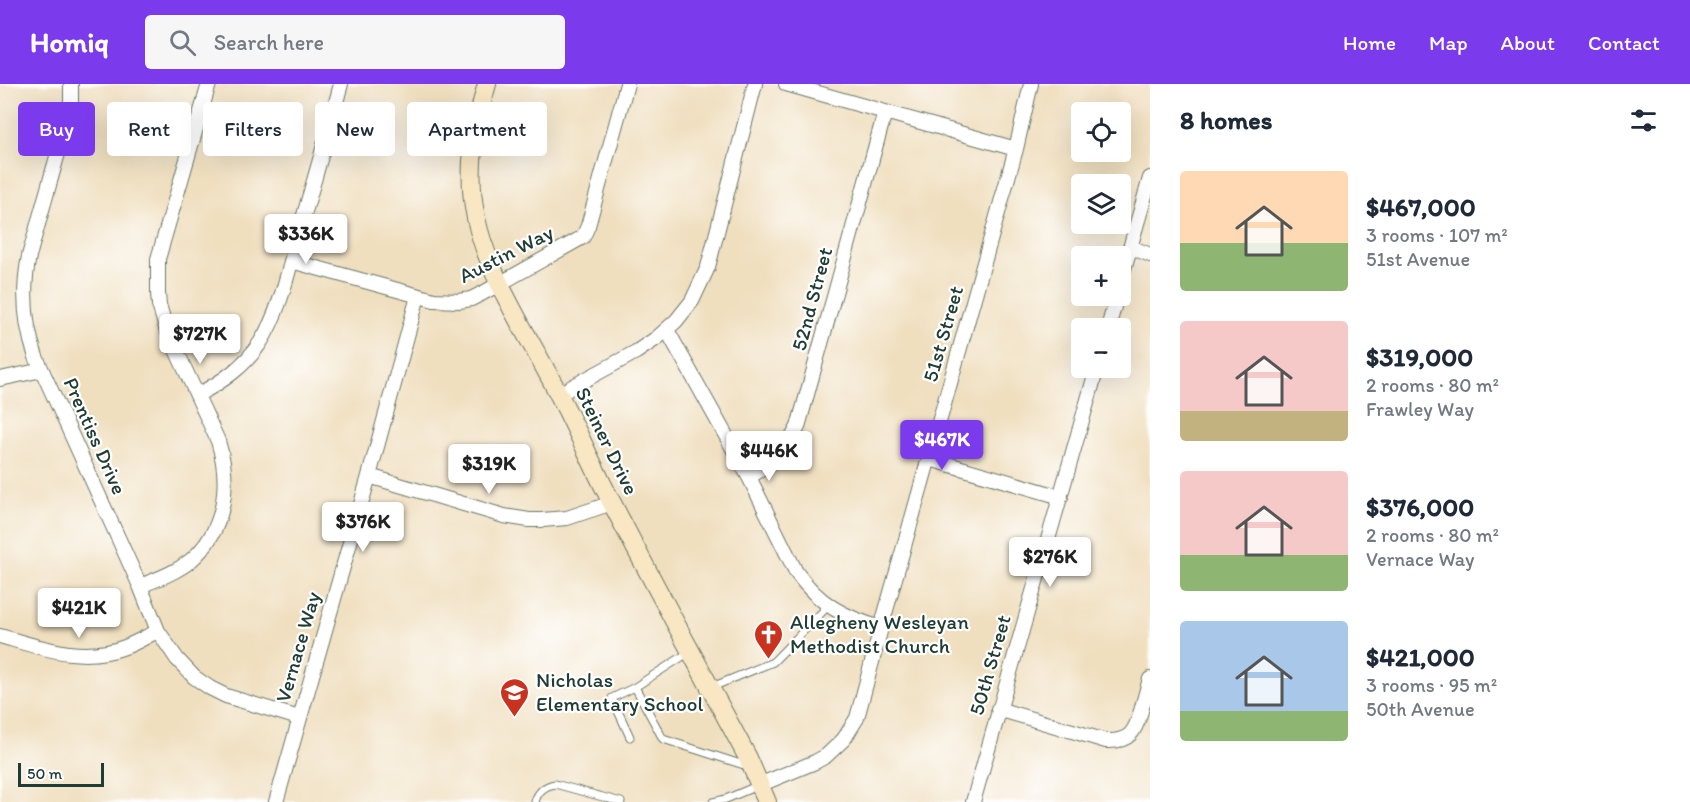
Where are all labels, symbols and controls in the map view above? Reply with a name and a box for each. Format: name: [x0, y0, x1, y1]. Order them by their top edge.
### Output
search box: [145, 15, 565, 69]
text: Homiq: [30, 25, 109, 59]
icon: search: [166, 26, 199, 59]
text: Search here: [214, 29, 324, 56]
text: Home: [1343, 30, 1396, 55]
text: Map: [1429, 30, 1468, 55]
text: About: [1501, 30, 1555, 55]
text: Contact: [1588, 30, 1660, 55]
chip: Buy: [18, 102, 95, 156]
chip: Rent: [107, 102, 191, 156]
chip: Filters: [203, 102, 303, 156]
chip: New: [315, 102, 395, 156]
chip: Apartment: [407, 102, 547, 156]
map controls: [1071, 102, 1131, 378]
button: locate: [1071, 102, 1131, 162]
text: 8 homes: [1180, 104, 1272, 136]
icon: filters: [1627, 104, 1660, 137]
button: layers: [1071, 174, 1131, 234]
text: $467,000: [1366, 191, 1476, 223]
icon: home: [1228, 195, 1300, 267]
pin: $336K: [264, 214, 348, 265]
street label: Austin Way: [454, 219, 557, 288]
text: $336K: [278, 221, 334, 245]
text: 3 rooms · 107 m²: [1366, 223, 1508, 247]
street label: 52nd Street: [786, 244, 837, 353]
button: +: [1071, 246, 1131, 306]
text: 51st Avenue: [1366, 247, 1470, 271]
street label: 51st Street: [917, 283, 968, 385]
pin: $727K: [158, 314, 242, 365]
button: −: [1071, 318, 1131, 378]
text: $727K: [173, 321, 227, 345]
text: $319,000: [1366, 341, 1473, 373]
icon: home: [1228, 345, 1300, 417]
street label: Prentiss Drive: [59, 373, 132, 498]
text: 2 rooms · 80 m²: [1366, 373, 1499, 397]
street label: Steiner Drive: [571, 383, 644, 499]
text: Frawley Way: [1366, 397, 1474, 421]
pin: $467K: [900, 420, 984, 471]
text: $467K: [914, 427, 970, 451]
pin: $446K: [727, 431, 811, 482]
text: $446K: [740, 438, 798, 462]
pin: $319K: [447, 444, 531, 495]
text: $319K: [462, 451, 516, 475]
text: $376,000: [1366, 491, 1474, 523]
icon: home: [1228, 495, 1300, 567]
pin: $376K: [321, 502, 405, 553]
text: $376K: [336, 509, 390, 533]
text: 2 rooms · 80 m²: [1366, 523, 1499, 547]
pin: $276K: [1008, 537, 1092, 588]
text: $276K: [1023, 544, 1077, 568]
text: Vernace Way: [1366, 547, 1474, 571]
pin: $421K: [37, 588, 121, 639]
street label: Vernace Way: [270, 589, 325, 705]
text: $421K: [52, 595, 106, 619]
place label: Allegheny Wesleyan Methodist Church: [790, 609, 969, 658]
street label: 50th Street: [963, 612, 1016, 718]
church icon: Allegheny Wesleyan Methodist Church: [753, 618, 785, 660]
text: $421,000: [1366, 641, 1475, 673]
icon: home: [1228, 645, 1300, 717]
place label: Nicholas Elementary School: [536, 667, 704, 716]
text: 3 rooms · 95 m²: [1366, 673, 1497, 697]
school or university icon: Nicholas Elementary School: [499, 676, 531, 718]
text: 50th Avenue: [1366, 697, 1475, 721]
scale bar: [18, 760, 104, 788]
text: 50 m: [27, 764, 62, 783]

